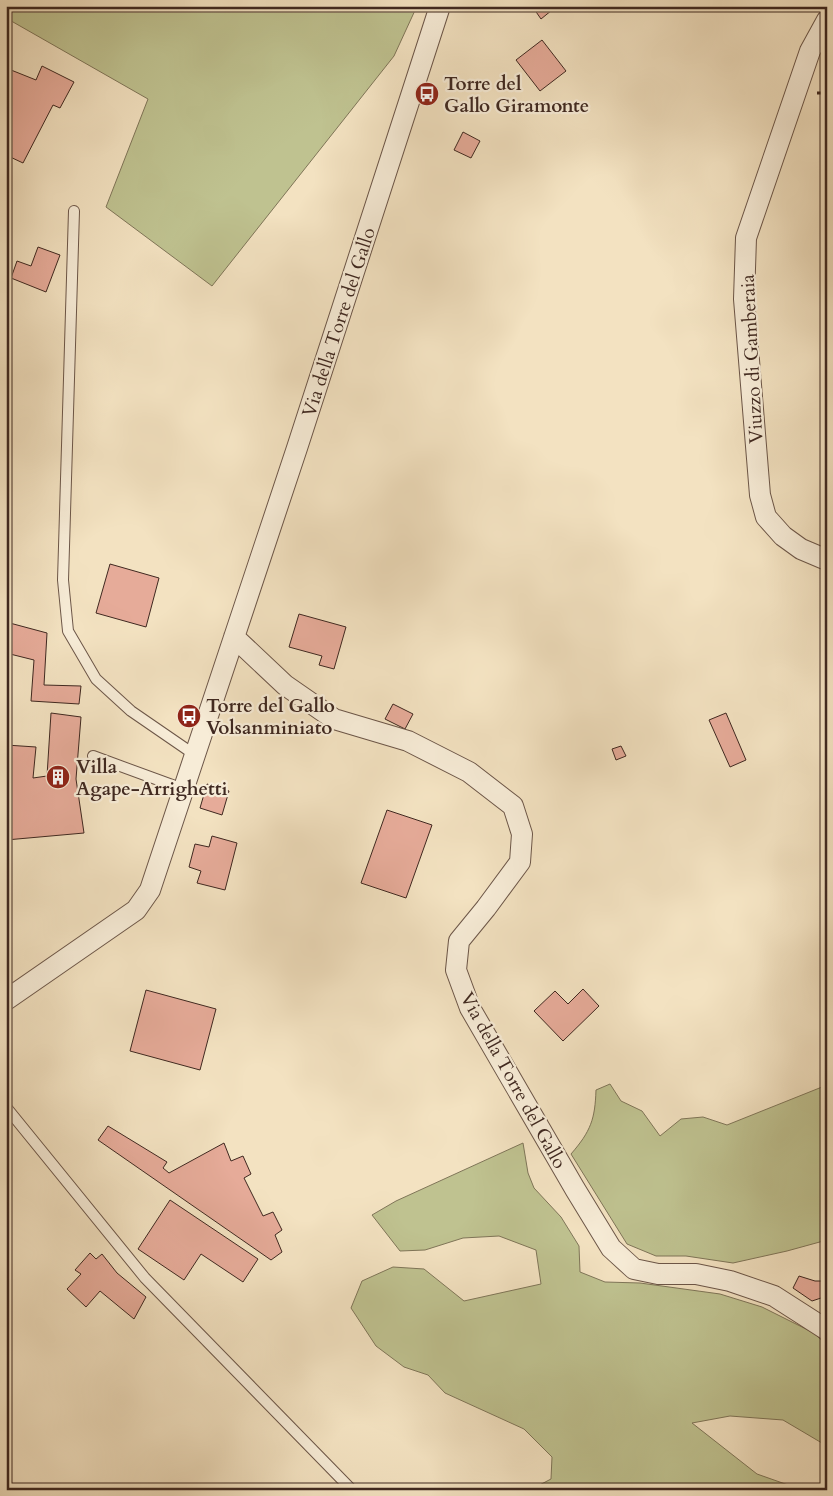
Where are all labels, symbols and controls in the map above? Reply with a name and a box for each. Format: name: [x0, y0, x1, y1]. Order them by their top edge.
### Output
place label: Torre del Gallo Giramonte: [444, 71, 589, 119]
bus stop icon: Torre del Gallo Giramonte: [414, 81, 440, 107]
street label: Via della Torre del Gallo: [296, 224, 382, 420]
street label: Viuzzo di Gamberaia: [735, 274, 769, 444]
place label: Torre del Gallo Volsanminiato: [206, 693, 335, 741]
bus stop icon: Torre del Gallo Volsanminiato: [176, 703, 202, 729]
place label: Villa Agape-Arrighetti: [76, 754, 227, 802]
building icon: Villa Agape-Arrighetti: [45, 764, 71, 790]
street label: Via della Torre del Gallo: [454, 988, 572, 1173]

